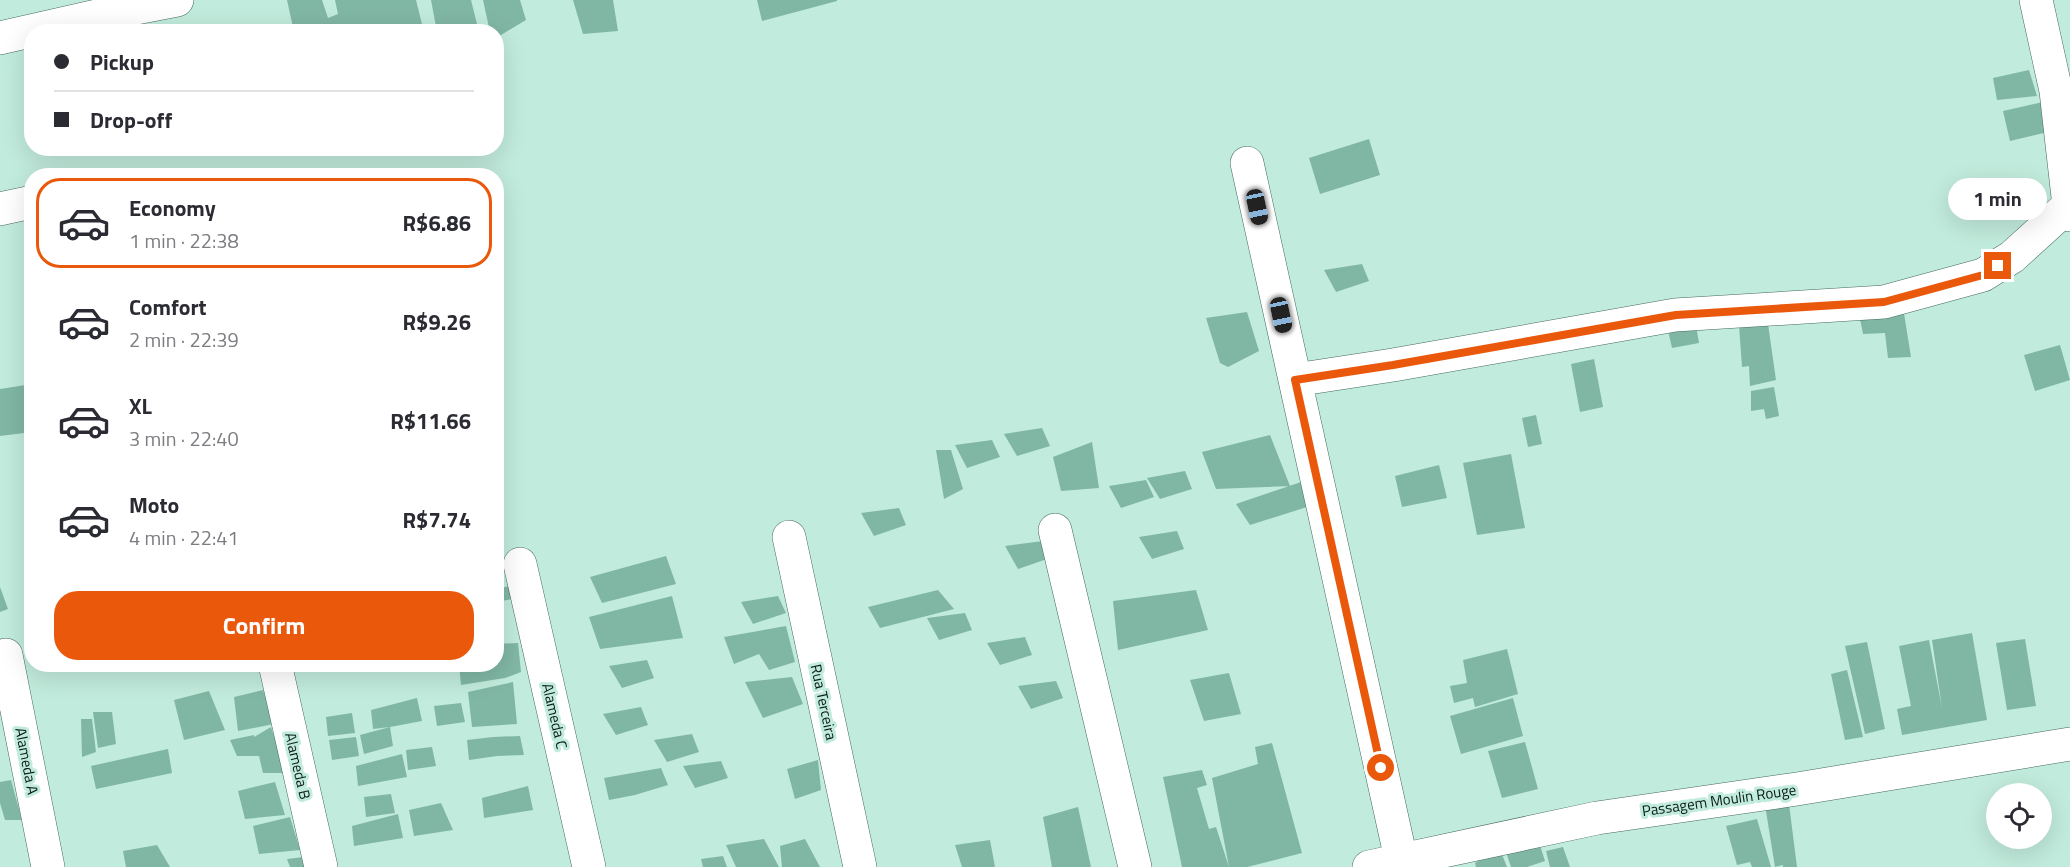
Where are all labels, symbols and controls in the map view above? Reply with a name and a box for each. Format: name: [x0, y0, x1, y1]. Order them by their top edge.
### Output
text: Pickup: [90, 45, 154, 79]
text: Drop-off: [90, 103, 172, 137]
callout: 1 min: [1948, 179, 2048, 221]
text: 1 min: [1973, 183, 2022, 214]
car: [1244, 188, 1270, 226]
text: Economy: [129, 191, 216, 225]
icon: car: [57, 196, 111, 250]
text: R$6.86: [402, 206, 471, 240]
text: 1 min · 22:38: [129, 225, 239, 256]
route end: [1984, 252, 2011, 279]
text: Comfort: [129, 290, 207, 324]
icon: car: [57, 295, 111, 349]
car: [1268, 296, 1294, 334]
text: R$9.26: [402, 305, 471, 339]
text: 2 min · 22:39: [129, 324, 239, 355]
text: XL: [129, 389, 152, 423]
icon: car: [57, 394, 111, 448]
text: R$11.66: [390, 404, 471, 438]
text: 3 min · 22:40: [129, 423, 239, 454]
text: Moto: [129, 488, 179, 522]
icon: car: [57, 493, 111, 547]
text: R$7.74: [402, 503, 471, 537]
text: 4 min · 22:41: [129, 522, 239, 553]
button: Confirm: [54, 591, 474, 660]
street label: Rua Terceira: [805, 662, 843, 743]
street label: Alameda C: [536, 681, 574, 751]
street label: Alameda A: [9, 726, 45, 796]
street label: Alameda B: [279, 730, 317, 802]
route start: [1367, 754, 1394, 781]
street label: Passagem Moulin Rouge: [1640, 778, 1798, 822]
map controls: [1986, 783, 2052, 849]
button: locate: [1986, 783, 2052, 849]

